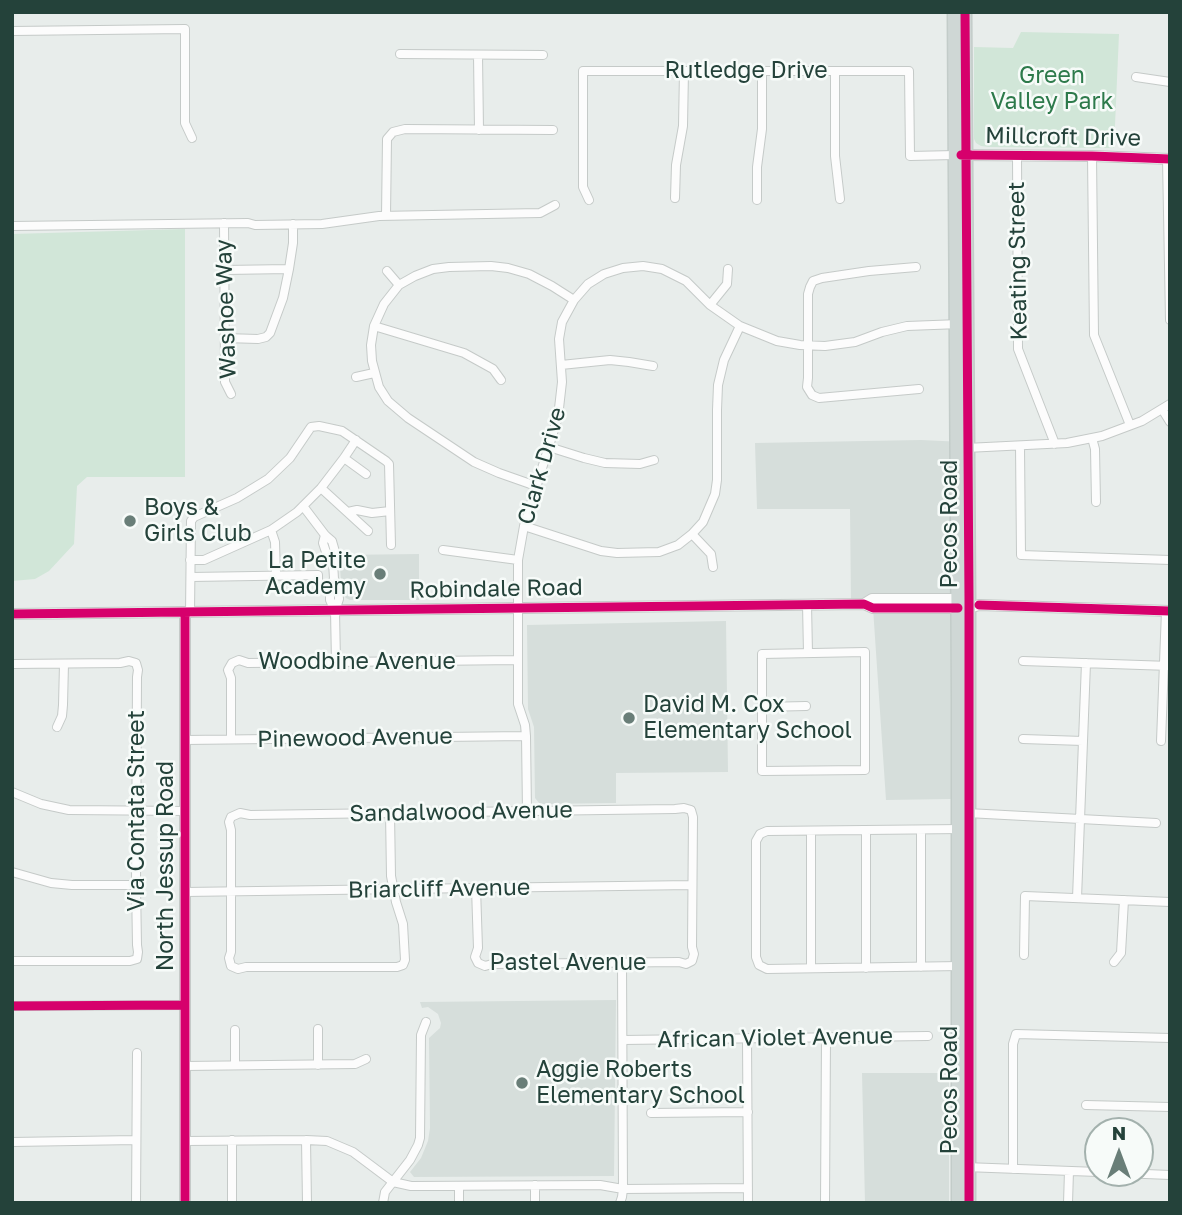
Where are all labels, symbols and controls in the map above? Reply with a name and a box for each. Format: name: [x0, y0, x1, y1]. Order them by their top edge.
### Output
street label: Rutledge Drive: [664, 57, 828, 85]
park label: Green Valley Park: [991, 62, 1113, 116]
street label: Millcroft Drive: [985, 122, 1141, 152]
street label: Keating Street: [1003, 181, 1033, 341]
street label: Washoe Way: [210, 239, 242, 379]
street label: Clark Drive: [512, 404, 572, 528]
street label: Pecos Road: [936, 460, 964, 588]
place label: Boys & Girls Club: [144, 494, 252, 548]
marker: Boys & Girls Club: [122, 513, 138, 529]
place label: La Petite Academy: [265, 547, 366, 601]
marker: La Petite Academy: [372, 566, 388, 582]
street label: Robindale Road: [409, 574, 583, 604]
street label: Woodbine Avenue: [258, 648, 456, 676]
place label: David M. Cox Elementary School: [643, 691, 852, 745]
street label: Via Contata Street: [123, 710, 151, 912]
marker: David M. Cox Elementary School: [621, 710, 637, 726]
street label: Pinewood Avenue: [257, 722, 453, 754]
street label: North Jessup Road: [152, 761, 180, 971]
street label: Sandalwood Avenue: [349, 796, 573, 828]
street label: Briarcliff Avenue: [348, 874, 530, 904]
street label: Pastel Avenue: [490, 949, 646, 977]
street label: African Violet Avenue: [657, 1022, 893, 1054]
street label: Pecos Road: [936, 1026, 964, 1154]
place label: Aggie Roberts Elementary School: [536, 1056, 745, 1110]
marker: Aggie Roberts Elementary School: [514, 1075, 530, 1091]
north arrow: [1084, 1117, 1154, 1187]
text: N: [1112, 1121, 1126, 1144]

